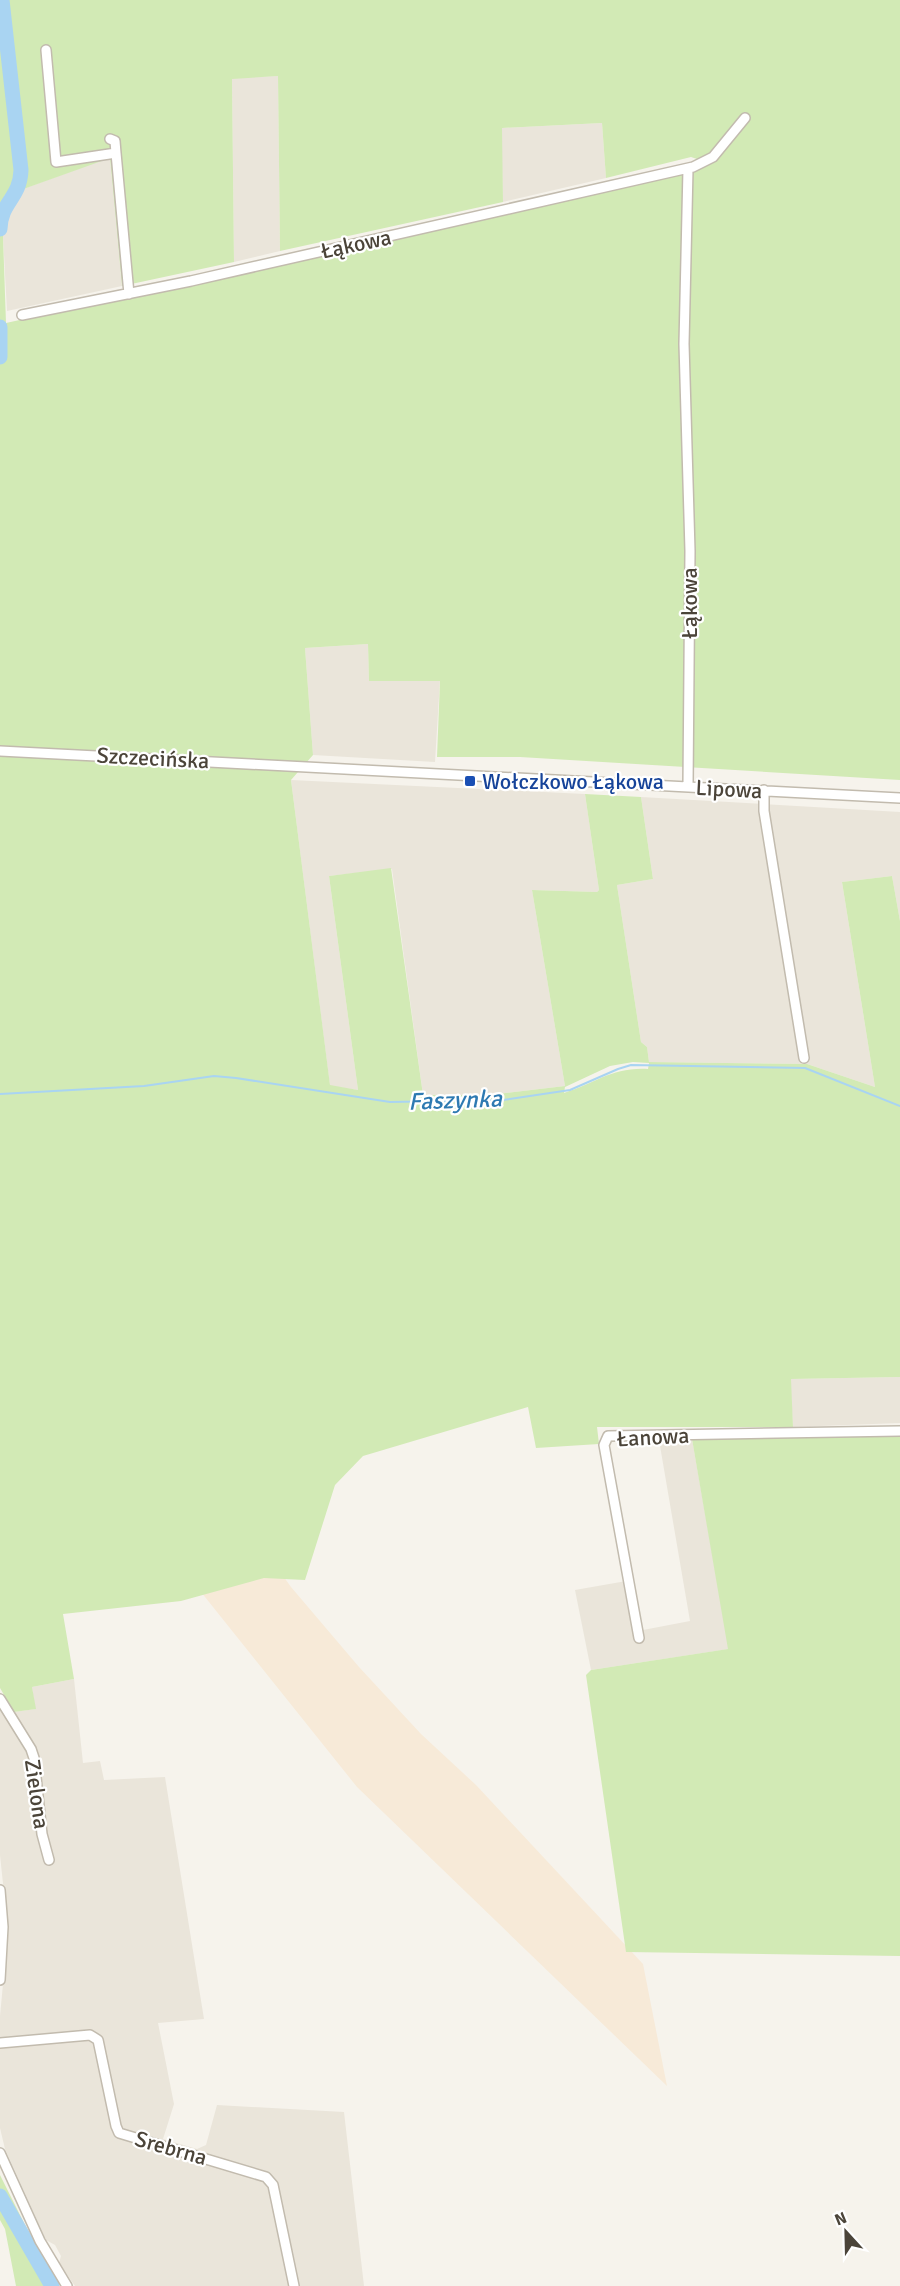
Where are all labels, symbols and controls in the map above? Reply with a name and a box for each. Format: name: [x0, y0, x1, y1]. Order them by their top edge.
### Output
street label: Łąkowa: [318, 223, 394, 265]
street label: Łąkowa: [676, 567, 703, 639]
street label: Szczecińska: [96, 742, 210, 774]
place label: Wołczkowo Łąkowa: [482, 768, 664, 795]
marker: Wołczkowo Łąkowa: [463, 774, 477, 788]
street label: Lipowa: [695, 774, 763, 804]
water label: Faszynka: [408, 1083, 503, 1117]
street label: Łanowa: [616, 1422, 690, 1452]
street label: Zielona: [19, 1757, 55, 1831]
street label: Srebrna: [132, 2125, 210, 2171]
north arrow: [816, 2202, 876, 2262]
text: N: [832, 2208, 850, 2230]

